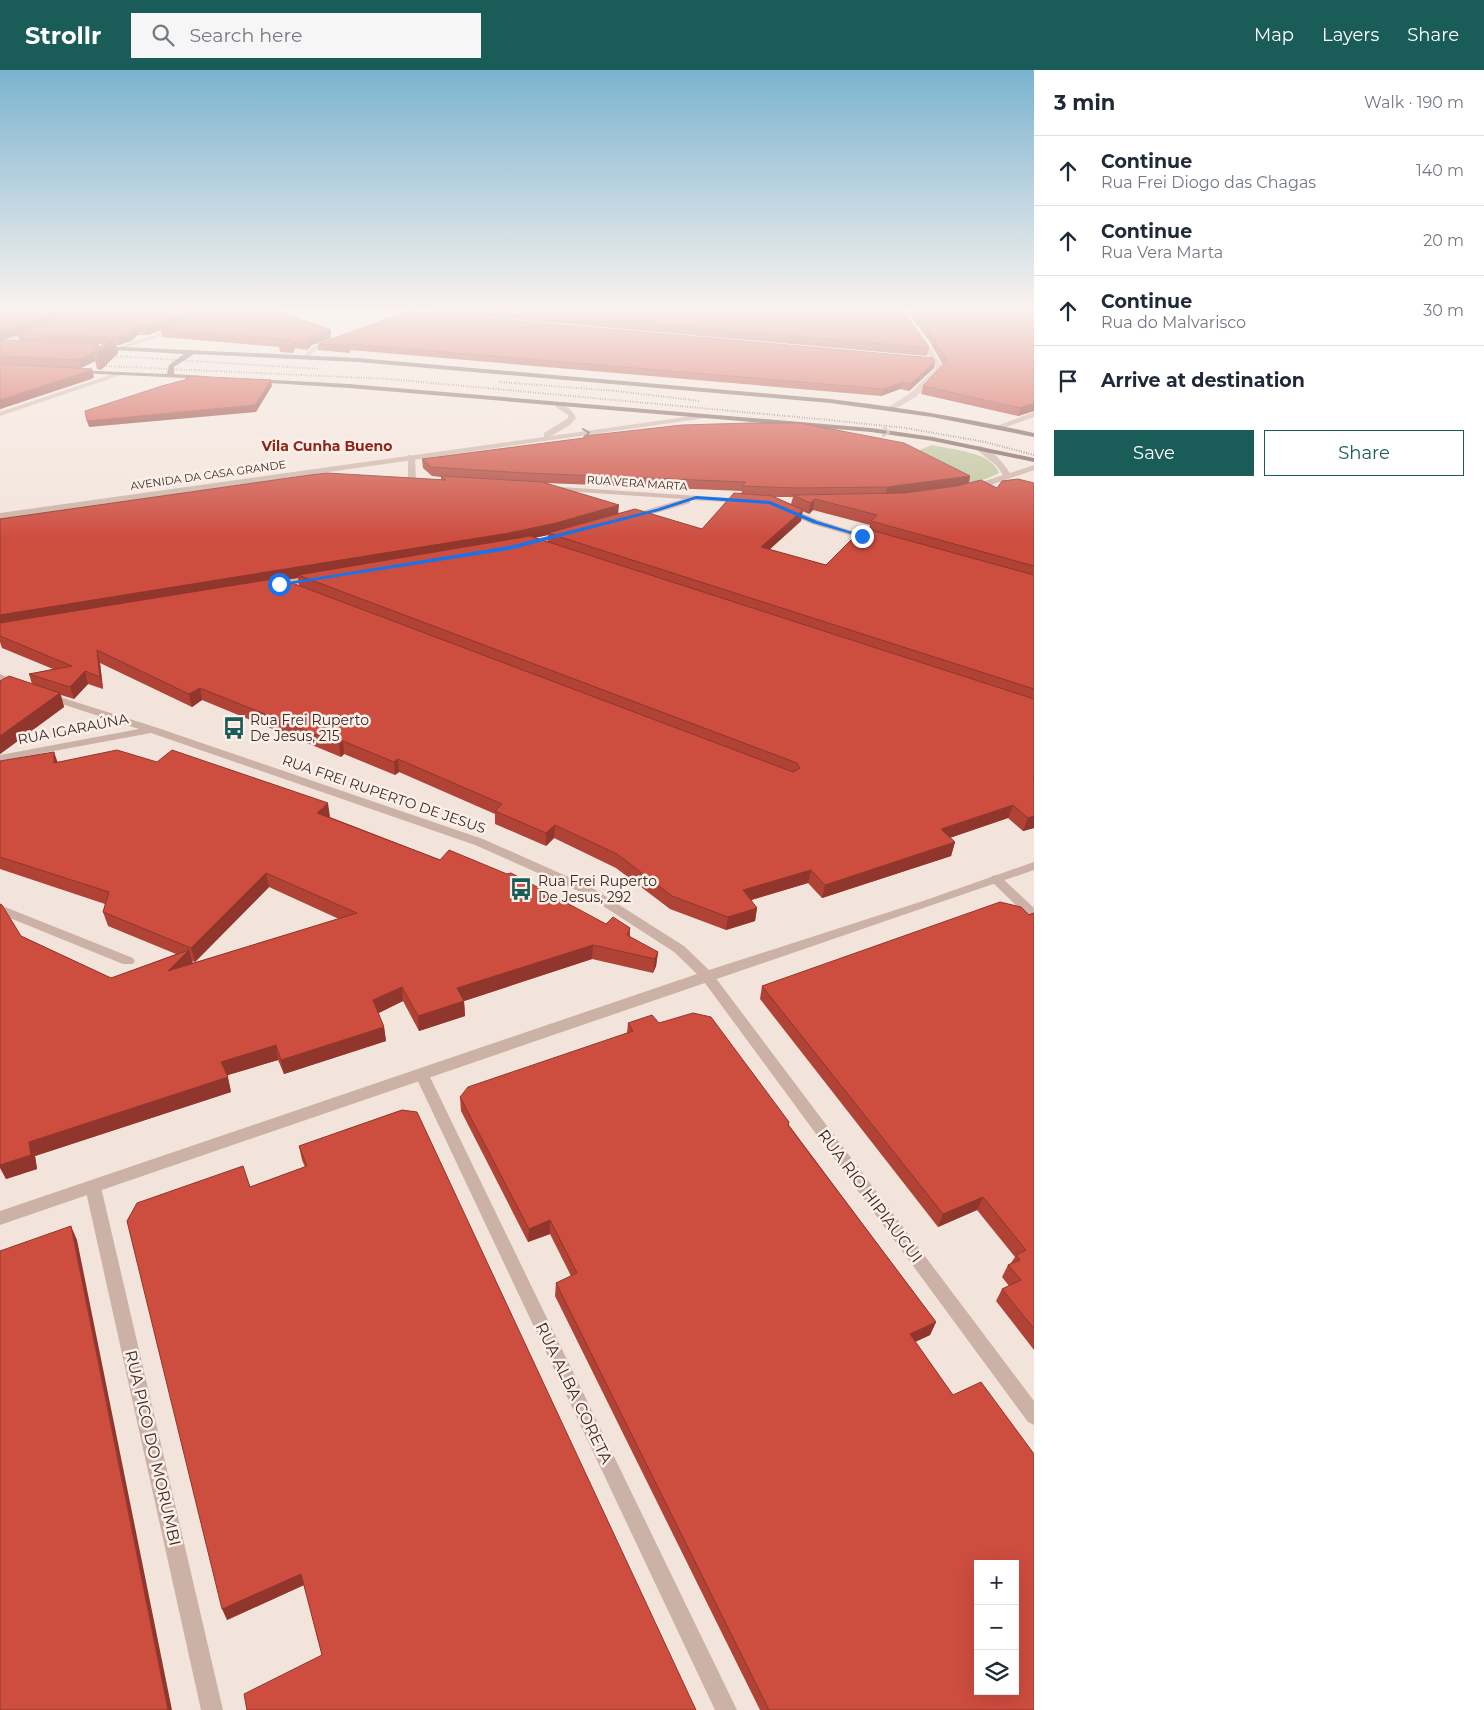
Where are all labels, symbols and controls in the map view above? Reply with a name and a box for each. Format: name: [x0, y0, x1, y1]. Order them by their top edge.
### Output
search box: [131, 13, 481, 58]
text: Strollr: [25, 21, 101, 50]
icon: search: [149, 21, 177, 49]
text: Search here: [189, 24, 302, 47]
text: Map: [1254, 24, 1294, 46]
text: Layers: [1322, 24, 1379, 46]
text: Share: [1407, 24, 1459, 46]
text: 3 min: [1054, 90, 1115, 115]
text: Walk · 190 m: [1364, 93, 1464, 112]
text: Continue: [1101, 150, 1192, 173]
icon: ahead: [1054, 157, 1082, 185]
text: 140 m: [1416, 161, 1464, 180]
text: Rua Frei Diogo das Chagas: [1101, 173, 1316, 192]
text: Continue: [1101, 220, 1192, 243]
icon: ahead: [1054, 227, 1082, 255]
text: 20 m: [1423, 231, 1464, 250]
text: Rua Vera Marta: [1101, 243, 1223, 262]
text: Continue: [1101, 290, 1192, 313]
icon: ahead: [1054, 297, 1082, 325]
text: 30 m: [1423, 301, 1464, 320]
text: Rua do Malvarisco: [1101, 313, 1246, 332]
icon: arrive: [1054, 367, 1082, 395]
text: Arrive at destination: [1101, 369, 1305, 392]
one-way arrow: [883, 426, 891, 437]
one-way arrow: [582, 428, 591, 438]
button: Save: [1054, 430, 1254, 476]
button: Share: [1264, 430, 1464, 476]
district label: Vila Cunha Bueno: [261, 437, 392, 455]
street label: AVENIDA DA CASA GRANDE: [129, 457, 287, 493]
street label: RUA VERA MARTA: [586, 472, 688, 494]
route end: [851, 525, 874, 548]
route start: [268, 573, 291, 596]
street label: RUA IGARAÚNA: [16, 709, 131, 749]
place label: Rua Frei Ruperto De Jesus, 215: [250, 711, 369, 745]
bus stop icon: Rua Frei Ruperto De Jesus, 215: [221, 715, 247, 741]
street label: RUA FREI RUPERTO DE JESUS: [280, 751, 488, 837]
place label: Rua Frei Ruperto De Jesus, 292: [538, 872, 657, 906]
bus stop icon: Rua Frei Ruperto De Jesus, 292: [508, 876, 534, 902]
street label: RUA RIO HIPIAUGUI: [814, 1126, 926, 1266]
street label: RUA ALBA CORETA: [532, 1319, 617, 1467]
street label: RUA PICO DO MORUMBI: [121, 1348, 185, 1548]
map controls: [974, 1560, 1019, 1695]
button: +: [974, 1560, 1019, 1605]
button: −: [974, 1605, 1019, 1650]
button: layers: [974, 1650, 1019, 1695]

